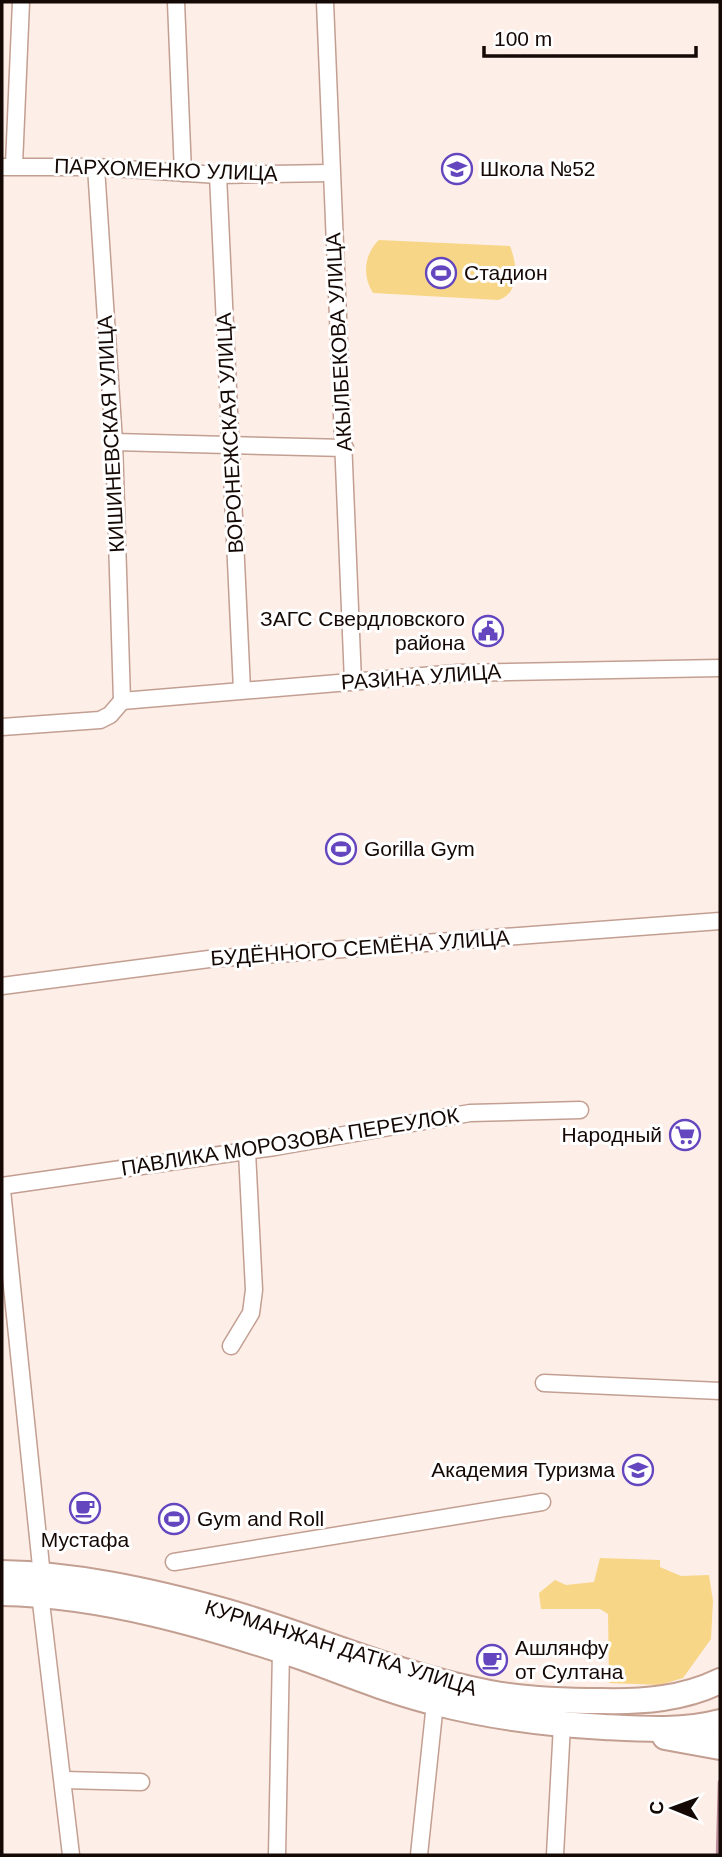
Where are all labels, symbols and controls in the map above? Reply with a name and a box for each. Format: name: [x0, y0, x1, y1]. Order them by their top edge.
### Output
scale bar: [484, 14, 696, 58]
text: 100 m: [494, 27, 552, 50]
school or university icon: Школа №52: [440, 152, 474, 186]
street label: ПАРХОМЕНКО УЛИЦА: [54, 154, 278, 185]
place label: Школа №52: [480, 157, 596, 180]
street label: АКЫЛБЕКОВА УЛИЦА: [321, 232, 356, 452]
sports icon: Стадион: [424, 256, 458, 290]
place label: Стадион: [464, 261, 548, 284]
street label: ВОРОНЕЖСКАЯ УЛИЦА: [212, 312, 247, 554]
street label: КИШИНЕВСКАЯ УЛИЦА: [93, 315, 128, 553]
place label: ЗАГС Свердловского района: [260, 607, 465, 654]
public building icon: ЗАГС Свердловского района: [471, 614, 505, 648]
street label: РАЗИНА УЛИЦА: [340, 659, 502, 694]
sports icon: Gorilla Gym: [324, 832, 358, 866]
place label: Gorilla Gym: [364, 837, 475, 860]
street label: БУДЁННОГО СЕМЁНА УЛИЦА: [210, 926, 510, 969]
street label: ПАВЛИКА МОРОЗОВА ПЕРЕУЛОК: [119, 1103, 461, 1180]
supermarket icon: Народный: [668, 1118, 702, 1152]
place label: Народный: [562, 1123, 662, 1146]
school or university icon: Академия Туризма: [621, 1453, 655, 1487]
place label: Академия Туризма: [431, 1458, 615, 1481]
cafe icon: Мустафа: [68, 1491, 102, 1525]
sports icon: Gym and Roll: [157, 1502, 191, 1536]
place label: Gym and Roll: [197, 1507, 324, 1530]
place label: Мустафа: [41, 1528, 130, 1551]
street label: КУРМАНЖАН ДАТКА УЛИЦА: [202, 1595, 480, 1700]
place label: Ашлянфу от Султана: [515, 1636, 624, 1683]
cafe icon: Ашлянфу от Султана: [475, 1643, 509, 1677]
north arrow: [638, 1773, 708, 1843]
text: С: [646, 1800, 667, 1815]

